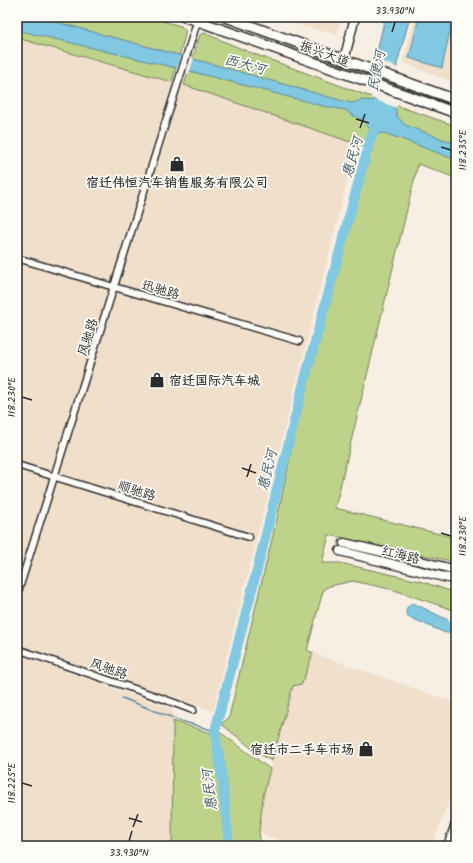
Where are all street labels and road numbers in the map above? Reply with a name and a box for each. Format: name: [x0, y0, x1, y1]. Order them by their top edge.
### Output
street label: 振兴大道: [296, 36, 353, 73]
street label: 迅驰路: [139, 275, 182, 306]
street label: 风驰路: [73, 316, 104, 359]
street label: 顺驰路: [115, 476, 158, 507]
street label: 红海路: [379, 541, 422, 570]
street label: 风驰路: [87, 653, 130, 686]

